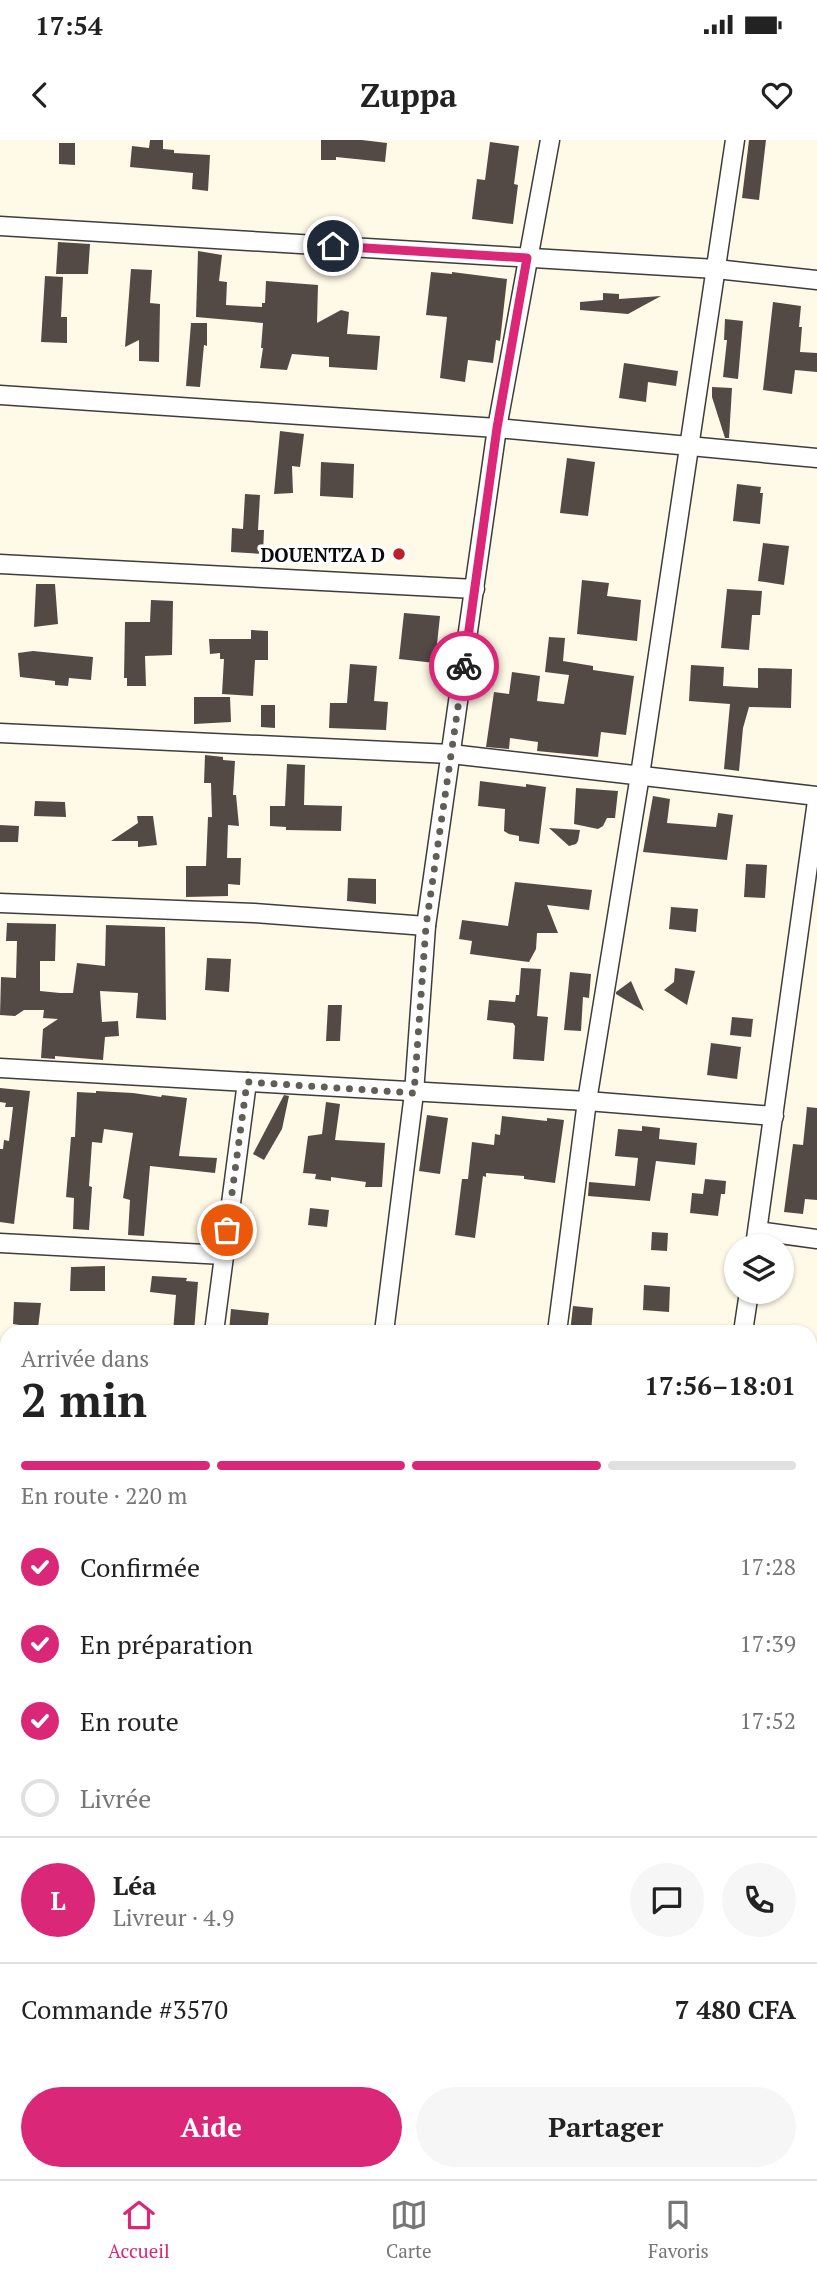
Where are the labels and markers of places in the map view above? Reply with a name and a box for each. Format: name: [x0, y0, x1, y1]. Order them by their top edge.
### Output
pin: [303, 216, 363, 276]
place label: DOUENTZA D: [260, 542, 385, 567]
marker: DOUENTZA D: [391, 546, 407, 562]
pin: [197, 1200, 257, 1260]

